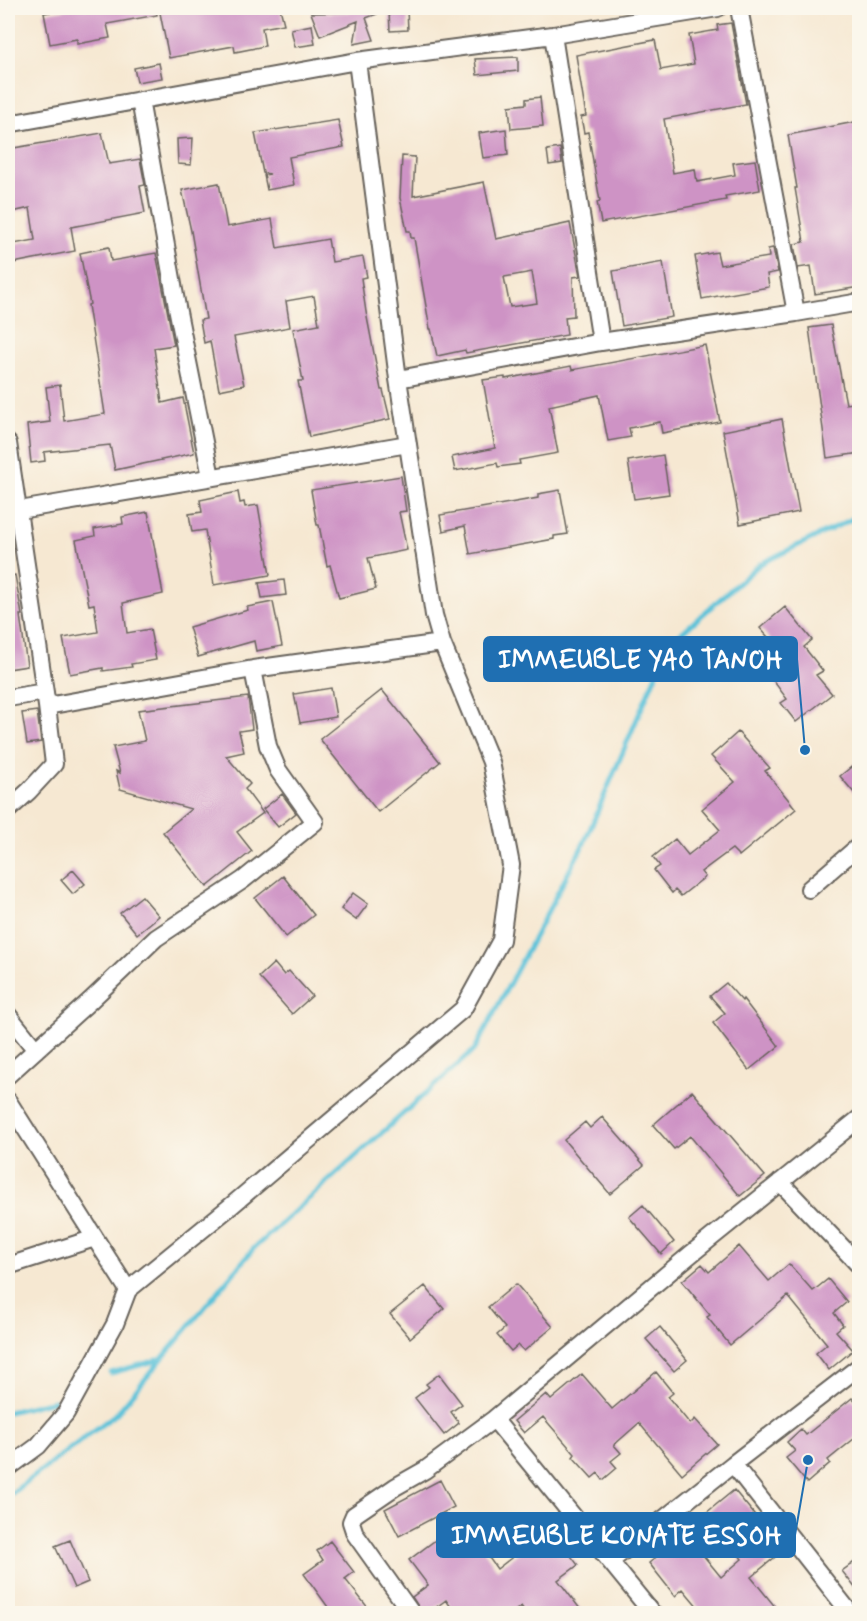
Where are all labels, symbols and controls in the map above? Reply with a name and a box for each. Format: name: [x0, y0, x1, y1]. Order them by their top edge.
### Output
callout: IMMEUBLE YAO TANOH: [484, 637, 797, 681]
text: IMMEUBLE YAO TANOH: [498, 644, 783, 678]
callout: IMMEUBLE KONATE ESSOH: [437, 1513, 795, 1557]
text: IMMEUBLE KONATE ESSOH: [451, 1520, 782, 1554]

